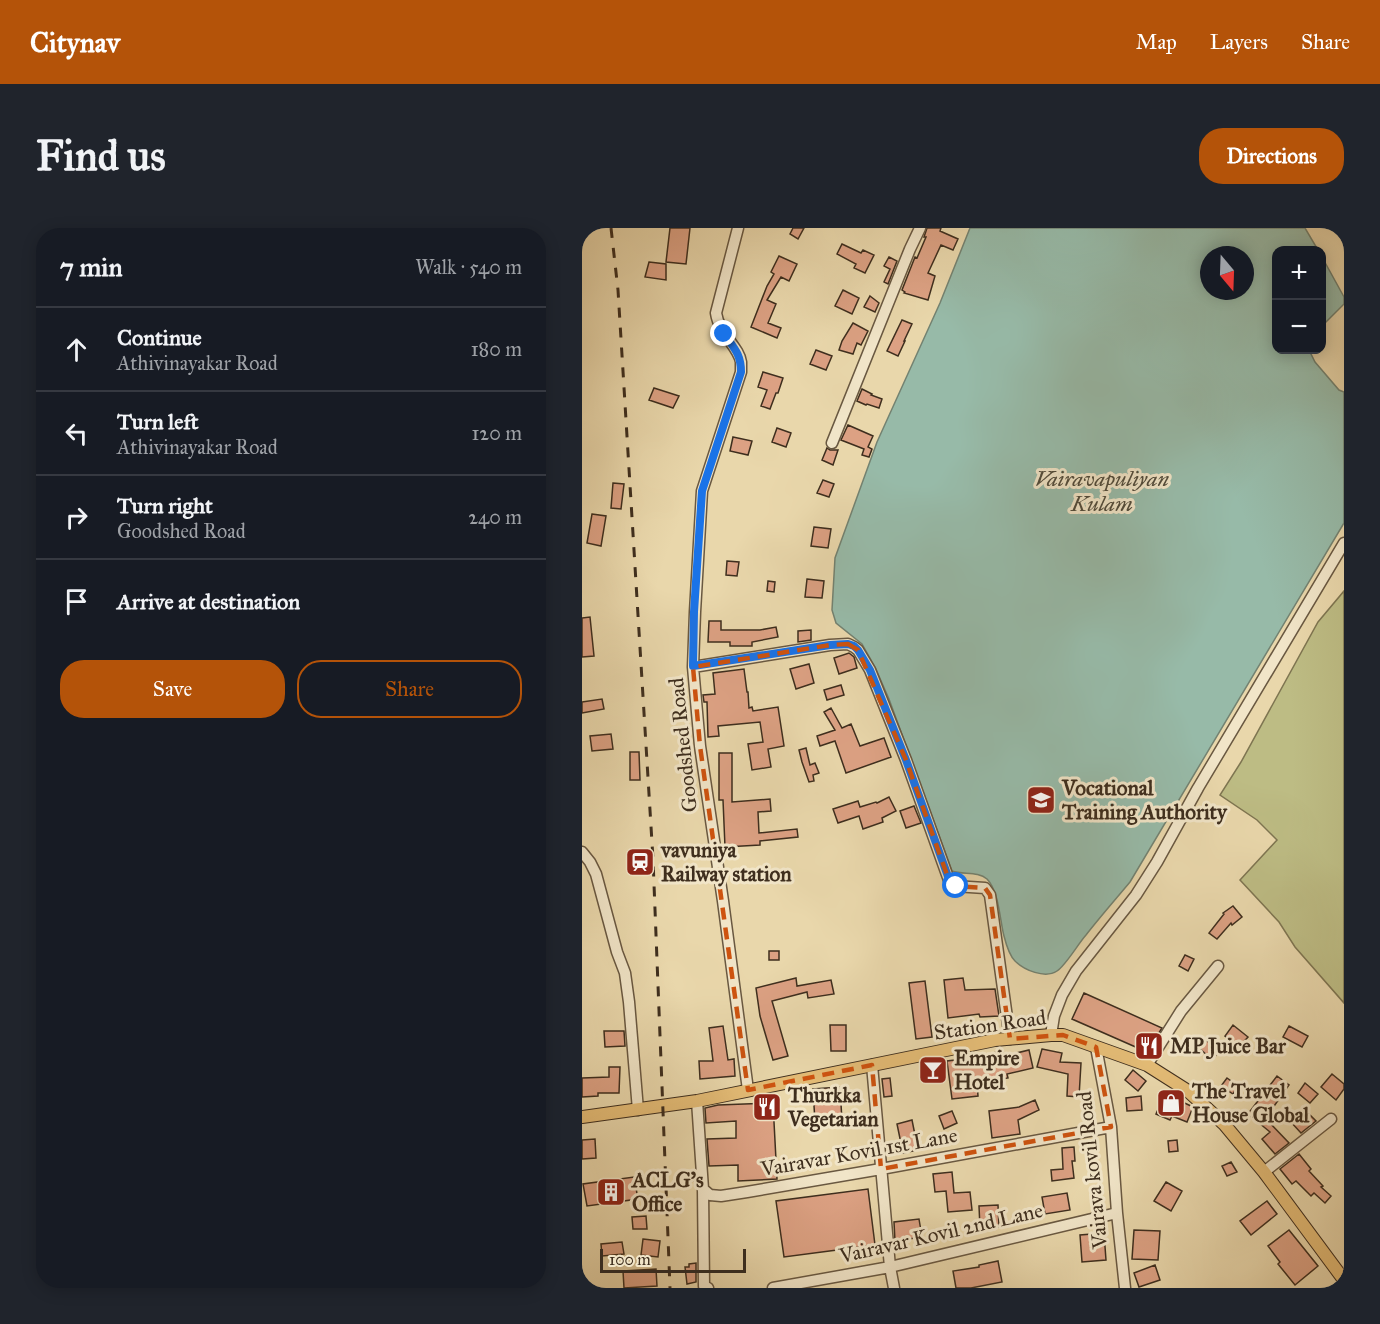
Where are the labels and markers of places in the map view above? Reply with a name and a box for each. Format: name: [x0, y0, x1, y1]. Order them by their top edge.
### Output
place label: Vocational Training Authority: [1061, 775, 1228, 825]
school or university icon: Vocational Training Authority: [1025, 784, 1057, 816]
place label: vavuniya Railway station: [660, 837, 792, 887]
station icon: vavuniya Railway station: [624, 846, 656, 878]
restaurant icon: MP Juice Bar: [1133, 1030, 1165, 1062]
place label: MP Juice Bar: [1170, 1033, 1287, 1060]
place label: Empire Hotel: [954, 1045, 1020, 1095]
bar icon: Empire Hotel: [917, 1054, 949, 1086]
place label: The Travel House Global: [1191, 1078, 1311, 1128]
place label: Thurkka Vegetarian: [787, 1082, 879, 1132]
shop icon: The Travel House Global: [1155, 1087, 1187, 1119]
restaurant icon: Thurkka Vegetarian: [751, 1091, 783, 1123]
place label: ACLG's Office: [630, 1167, 704, 1217]
building icon: ACLG's Office: [595, 1176, 627, 1208]

